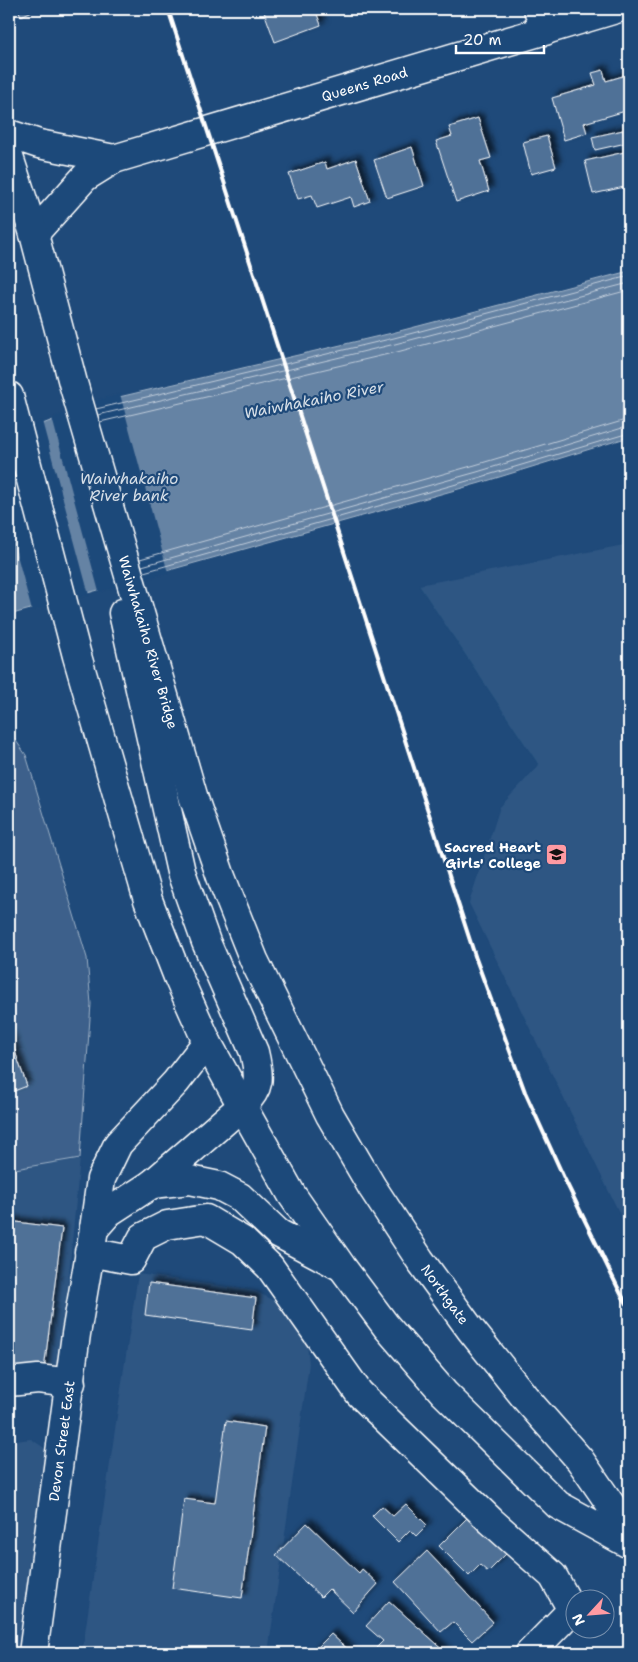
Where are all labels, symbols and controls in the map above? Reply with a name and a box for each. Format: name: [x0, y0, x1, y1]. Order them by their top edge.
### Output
scale bar: [456, 22, 543, 54]
text: 20 m: [463, 30, 502, 50]
street label: Queens Road: [319, 63, 410, 106]
water label: Waiwhakaiho River: [242, 376, 386, 423]
water label: Waiwhakaiho River bank: [80, 469, 178, 506]
street label: Waiwhakaiho River Bridge: [115, 553, 182, 731]
place label: Sacred Heart Girls' College: [444, 838, 541, 872]
school or university icon: Sacred Heart Girls' College: [545, 843, 569, 867]
street label: Northgate: [417, 1261, 473, 1328]
street label: Devon Street East: [45, 1379, 79, 1503]
north arrow: [566, 1590, 616, 1640]
text: N: [568, 1611, 589, 1629]

